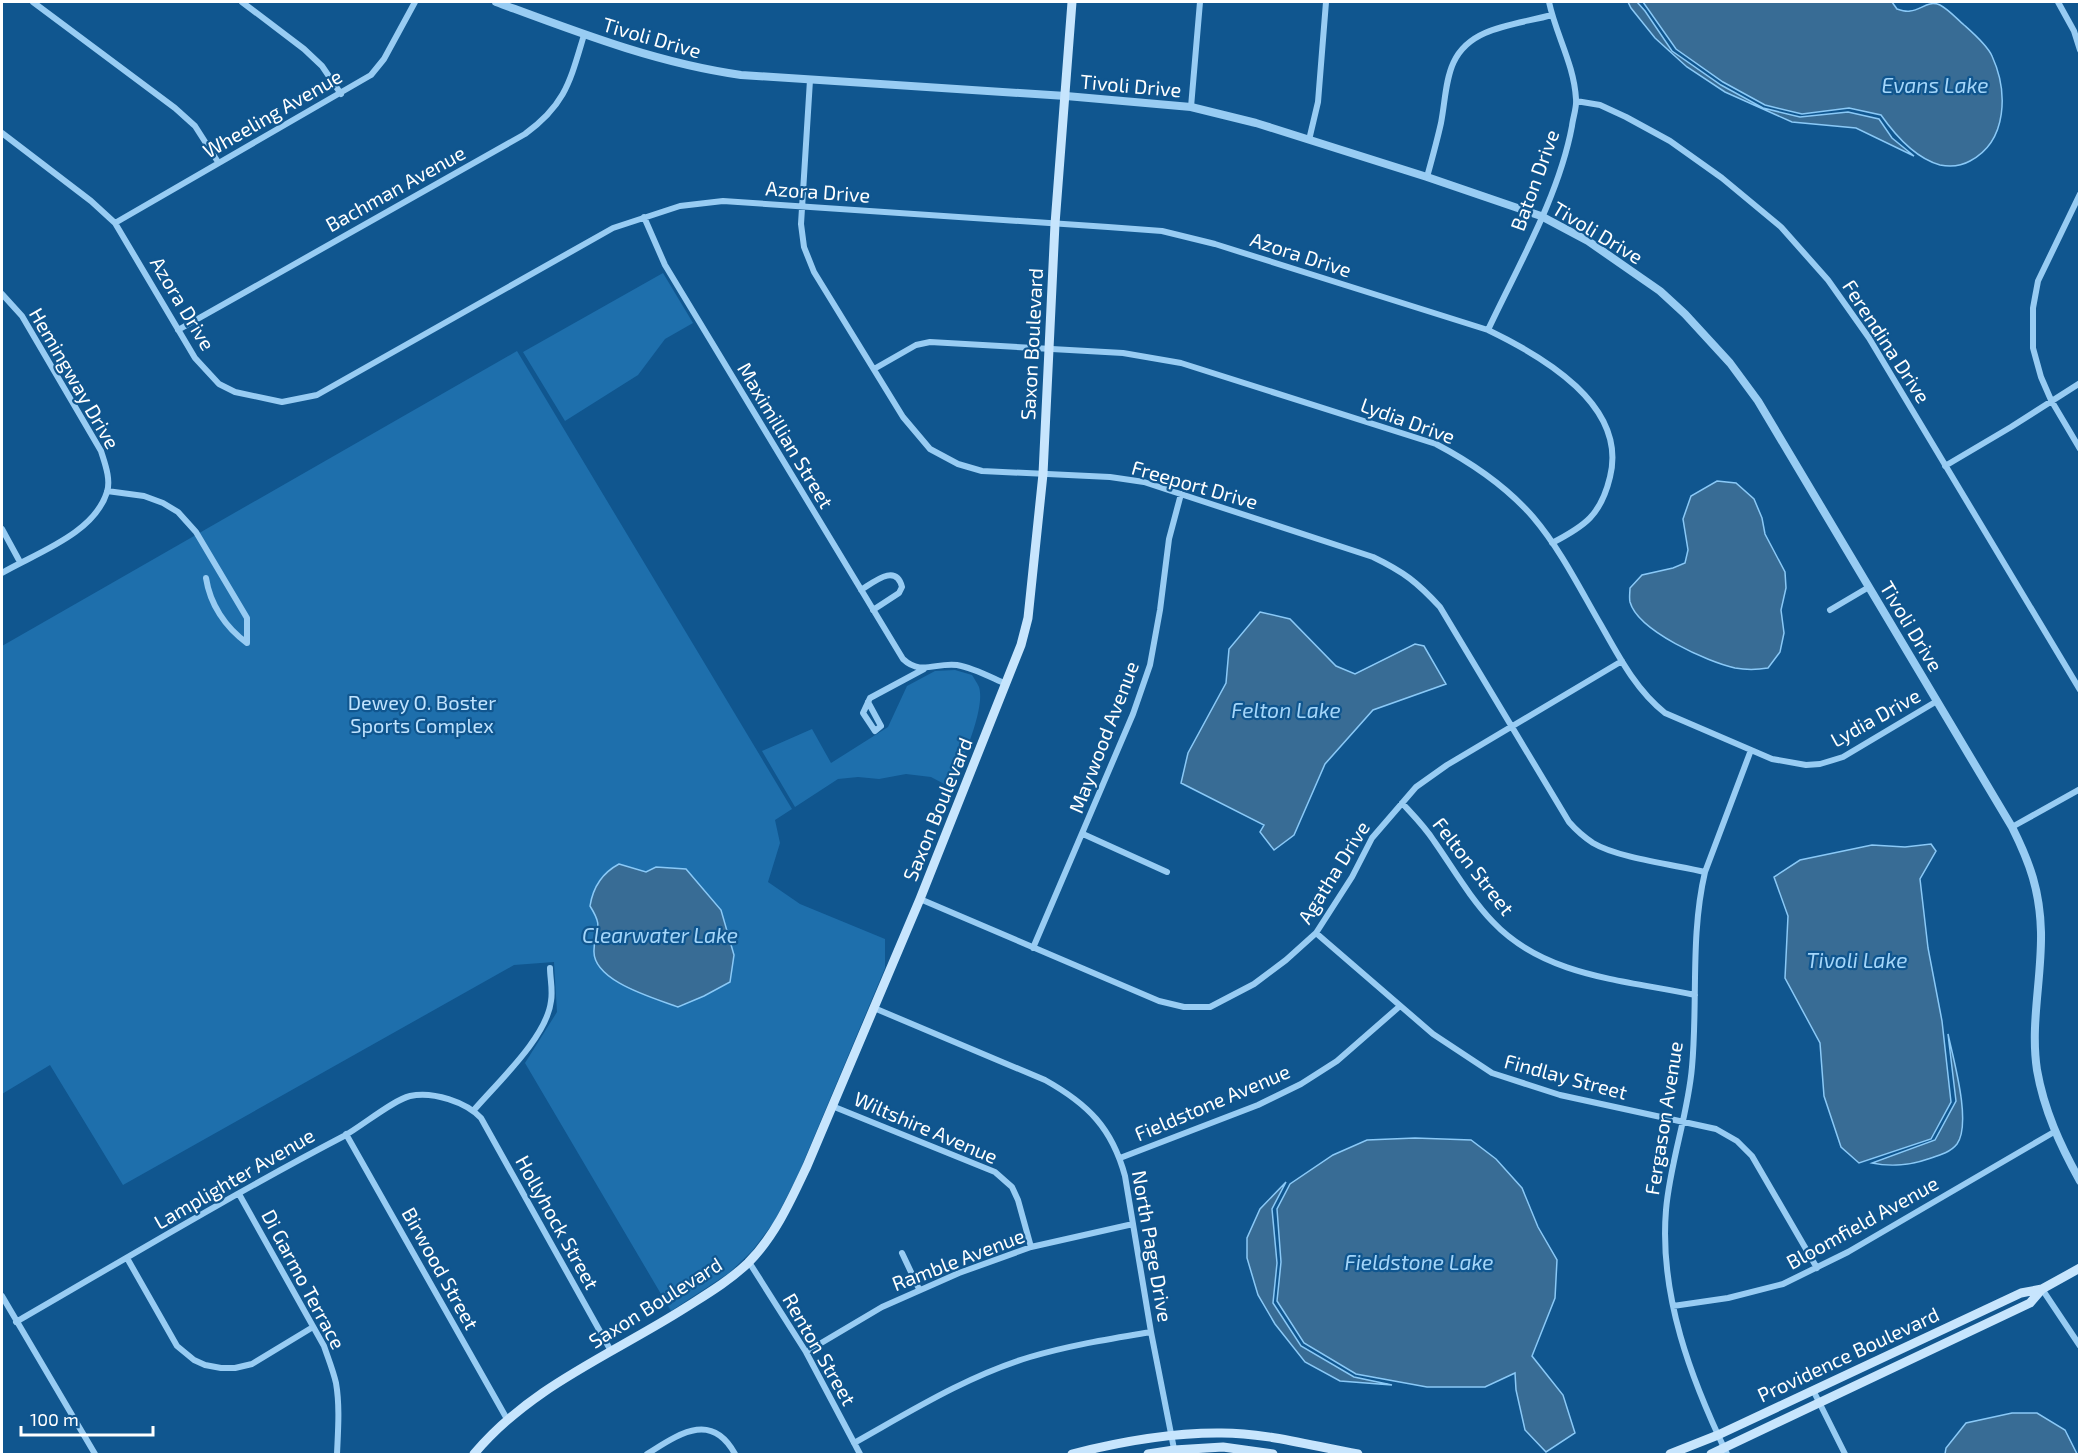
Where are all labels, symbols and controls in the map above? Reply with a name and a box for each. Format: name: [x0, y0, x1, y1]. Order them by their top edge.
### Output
street label: Tivoli Drive: [600, 12, 704, 62]
street label: Wheeling Avenue: [198, 63, 346, 163]
street label: Tivoli Drive: [1080, 69, 1182, 101]
water label: Evans Lake: [1881, 72, 1989, 97]
street label: Baton Drive: [1505, 126, 1563, 234]
street label: Bachman Avenue: [321, 140, 469, 236]
street label: Azora Drive: [765, 175, 871, 207]
street label: Tivoli Drive: [1548, 196, 1648, 268]
street label: Azora Drive: [1247, 226, 1355, 282]
street label: Azora Drive: [146, 252, 220, 354]
street label: Saxon Boulevard: [1015, 267, 1047, 421]
street label: Ferendina Drive: [1838, 275, 1936, 407]
street label: Hemingway Drive: [25, 303, 125, 453]
street label: Maximillian Street: [733, 358, 839, 513]
street label: Lydia Drive: [1358, 392, 1458, 448]
street label: Freeport Drive: [1129, 455, 1261, 513]
street label: Tivoli Drive: [1876, 576, 1948, 676]
street label: Maywood Avenue: [1063, 658, 1143, 816]
street label: Lydia Drive: [1826, 683, 1924, 751]
park label: Dewey O. Boster Sports Complex: [348, 690, 496, 737]
water label: Felton Lake: [1231, 697, 1341, 722]
street label: Saxon Boulevard: [897, 734, 977, 884]
street label: Felton Street: [1428, 812, 1520, 920]
street label: Agatha Drive: [1292, 816, 1374, 928]
water label: Clearwater Lake: [582, 922, 738, 947]
water label: Tivoli Lake: [1807, 947, 1907, 972]
street label: Fergason Avenue: [1639, 1039, 1687, 1197]
street label: Findlay Street: [1502, 1048, 1630, 1104]
street label: Fieldstone Avenue: [1131, 1058, 1293, 1146]
street label: Wiltshire Avenue: [851, 1086, 1001, 1168]
street label: Lamplighter Avenue: [150, 1122, 318, 1234]
street label: Hollyhock Street: [511, 1151, 605, 1294]
street label: North Page Drive: [1128, 1168, 1178, 1324]
street label: Bloomfield Avenue: [1782, 1170, 1942, 1274]
street label: Birwood Street: [398, 1203, 485, 1334]
street label: Di Garmo Terrace: [257, 1205, 351, 1353]
street label: Ramble Avenue: [888, 1223, 1028, 1295]
water label: Fieldstone Lake: [1344, 1249, 1494, 1274]
street label: Saxon Boulevard: [584, 1251, 726, 1353]
street label: Renton Street: [778, 1289, 862, 1410]
street label: Providence Boulevard: [1753, 1301, 1943, 1407]
scale bar: [21, 1399, 153, 1437]
text: 100 m: [30, 1408, 79, 1430]

